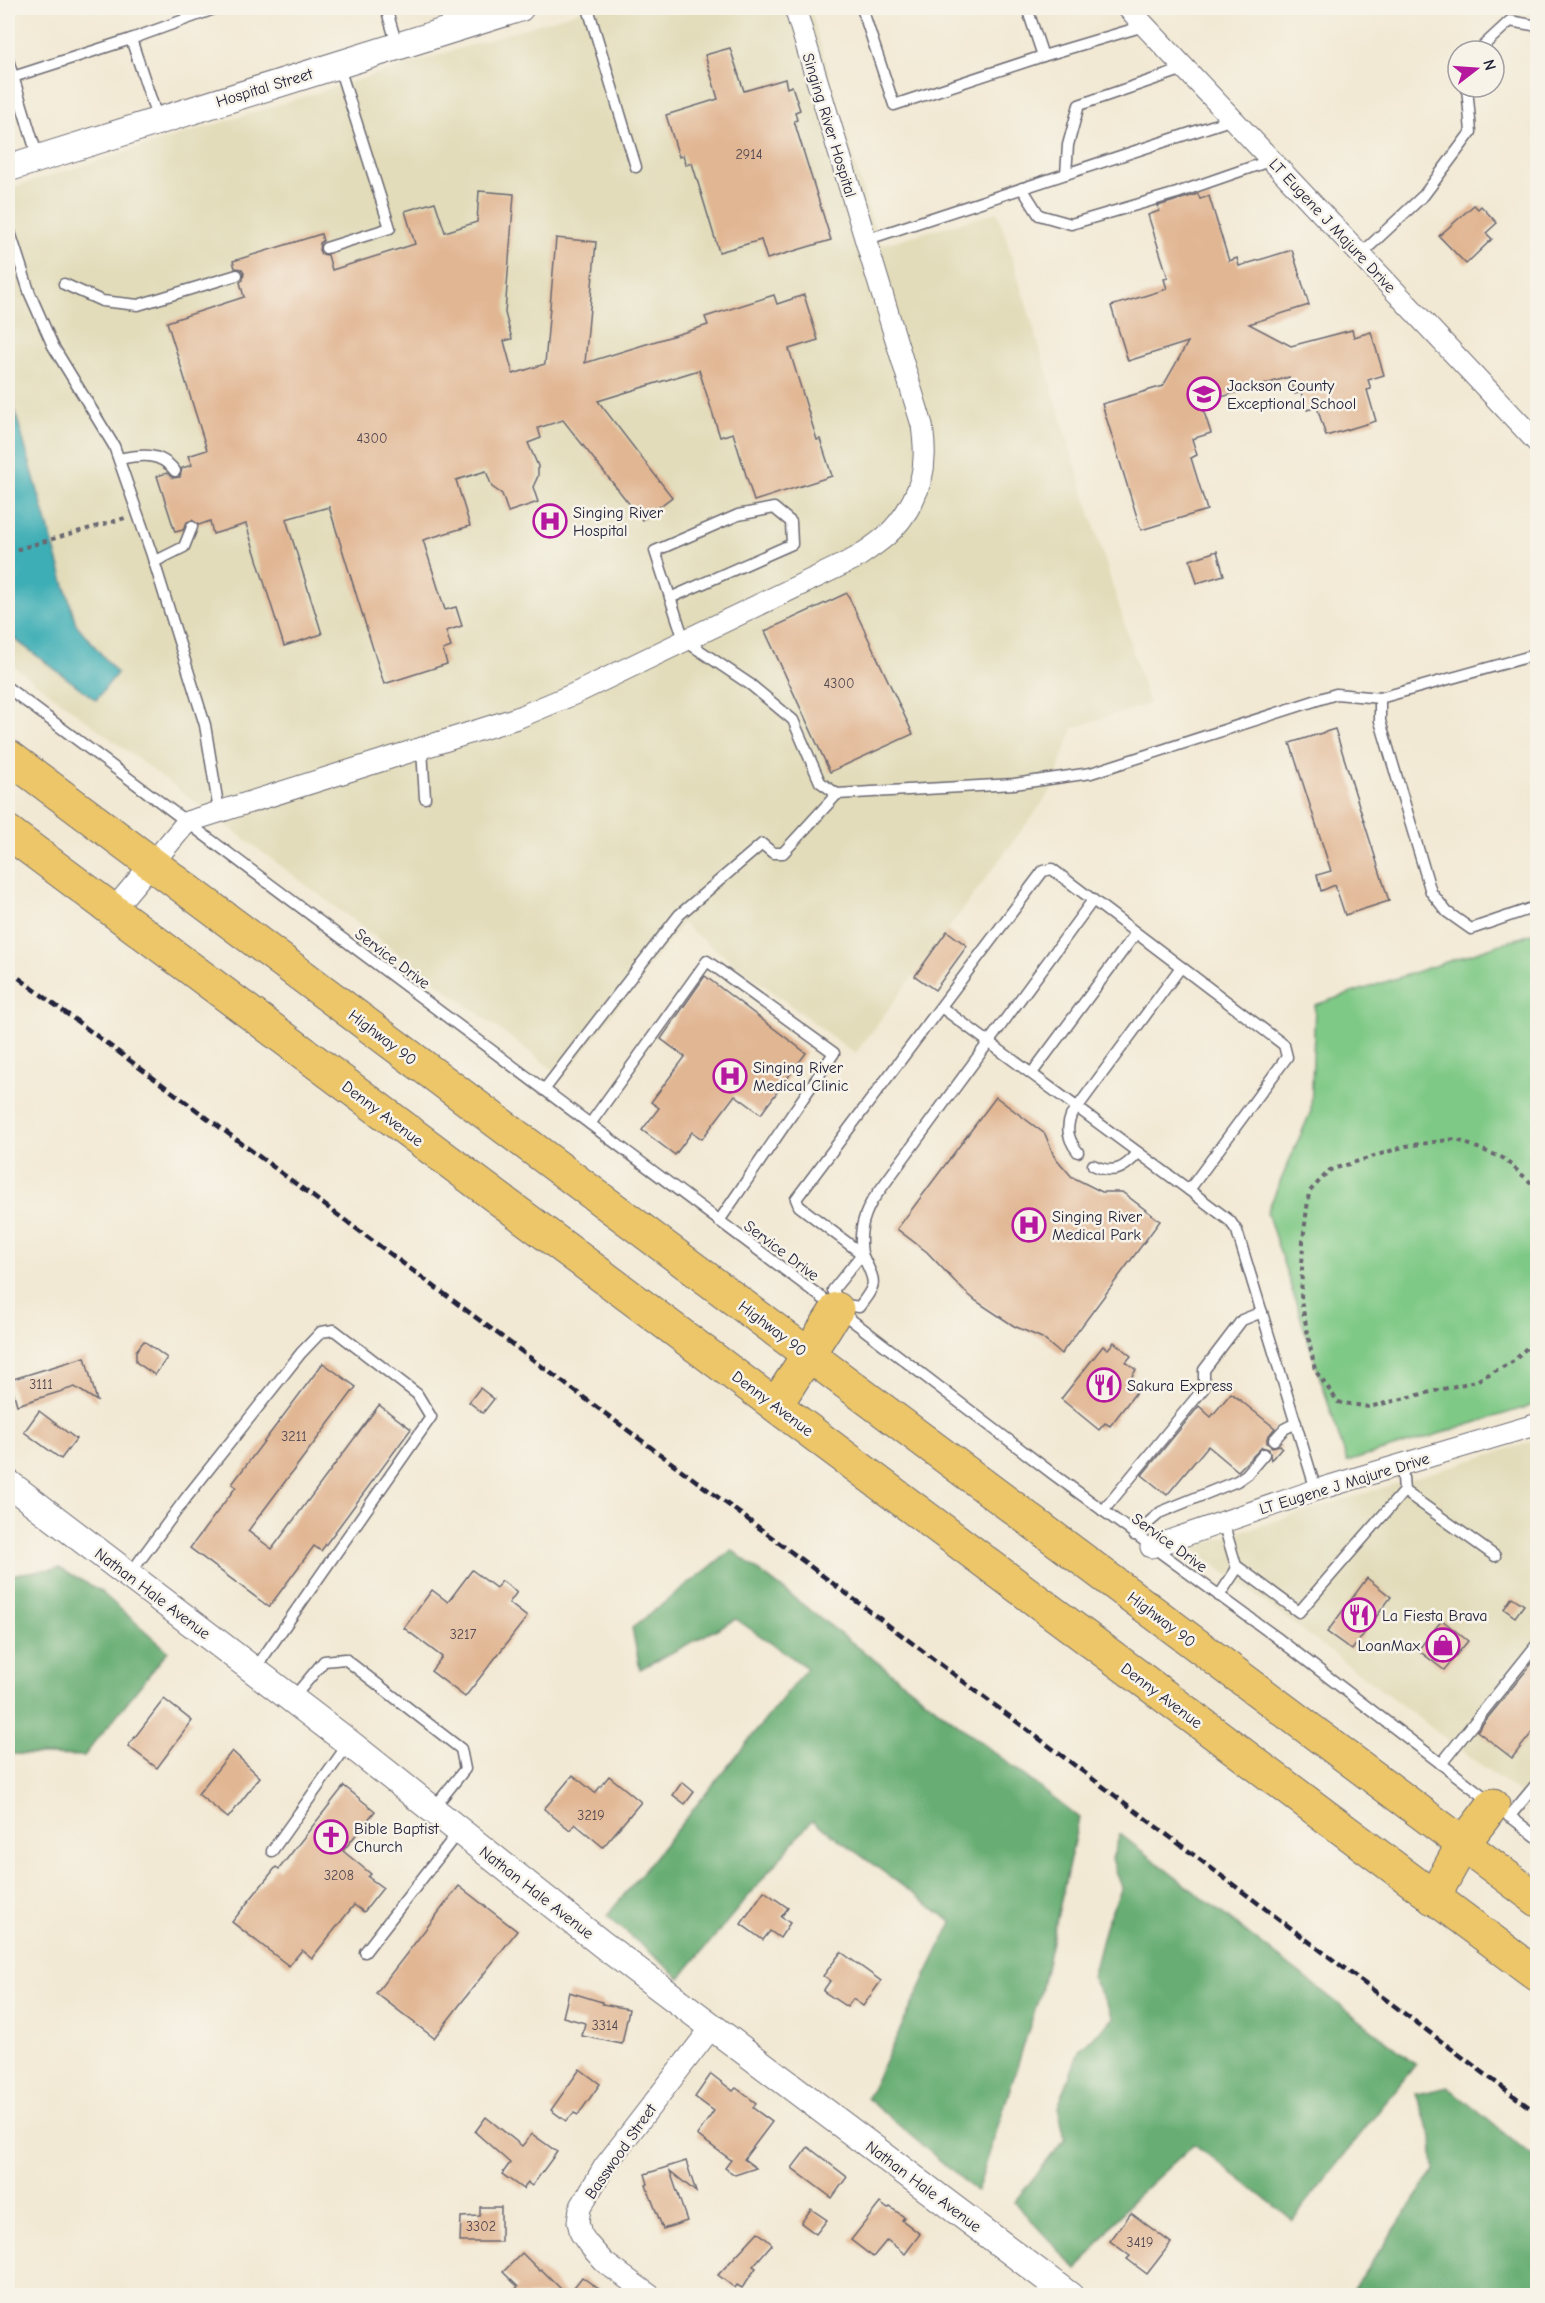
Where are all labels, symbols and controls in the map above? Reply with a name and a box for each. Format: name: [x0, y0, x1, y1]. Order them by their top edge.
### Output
north arrow: [1446, 39, 1506, 99]
street label: Singing River Hospital: [799, 51, 860, 200]
text: N: [1479, 57, 1500, 73]
street label: Hospital Street: [214, 65, 315, 111]
house number: 2914: [735, 146, 763, 163]
street label: LT Eugene J Majure Drive: [1265, 155, 1399, 297]
school or university icon: Jackson County Exceptional School: [1186, 376, 1222, 412]
place label: Jackson County Exceptional School: [1227, 377, 1356, 413]
house number: 4300: [357, 430, 387, 447]
hospital icon: Singing River Hospital: [532, 503, 568, 539]
place label: Singing River Hospital: [573, 504, 664, 540]
house number: 4300: [824, 675, 854, 692]
street label: Service Drive: [351, 925, 433, 993]
street label: Highway 90: [345, 1006, 420, 1069]
hospital icon: Singing River Medical Clinic: [712, 1058, 748, 1094]
place label: Singing River Medical Clinic: [753, 1059, 849, 1095]
street label: Denny Avenue: [338, 1077, 427, 1150]
hospital icon: Singing River Medical Park: [1011, 1207, 1047, 1243]
place label: Singing River Medical Park: [1052, 1208, 1143, 1244]
street label: Service Drive: [740, 1217, 822, 1285]
street label: Highway 90: [735, 1297, 810, 1360]
street label: Denny Avenue: [728, 1367, 817, 1440]
restaurant icon: Sakura Express: [1086, 1367, 1122, 1403]
house number: 3111: [29, 1376, 53, 1393]
place label: Sakura Express: [1127, 1377, 1233, 1395]
house number: 3211: [281, 1428, 307, 1445]
street label: LT Eugene J Majure Drive: [1257, 1449, 1432, 1518]
street label: Service Drive: [1128, 1509, 1211, 1576]
street label: Nathan Hale Avenue: [91, 1545, 214, 1643]
street label: Highway 90: [1124, 1588, 1199, 1651]
restaurant icon: La Fiesta Brava: [1341, 1597, 1377, 1633]
place label: La Fiesta Brava: [1382, 1607, 1487, 1625]
house number: 3217: [450, 1626, 477, 1643]
shop icon: LoanMax: [1425, 1627, 1461, 1663]
place label: LoanMax: [1357, 1637, 1420, 1655]
street label: Denny Avenue: [1117, 1659, 1206, 1732]
house number: 3219: [577, 1807, 605, 1824]
church icon: Bible Baptist Church: [313, 1819, 349, 1855]
place label: Bible Baptist Church: [354, 1820, 439, 1856]
street label: Nathan Hale Avenue: [476, 1843, 597, 1943]
house number: 3208: [324, 1867, 354, 1884]
house number: 3314: [592, 2017, 618, 2034]
street label: Basswood Street: [581, 2100, 660, 2202]
street label: Nathan Hale Avenue: [862, 2138, 985, 2236]
house number: 3302: [466, 2218, 496, 2235]
house number: 3419: [1127, 2234, 1153, 2251]

